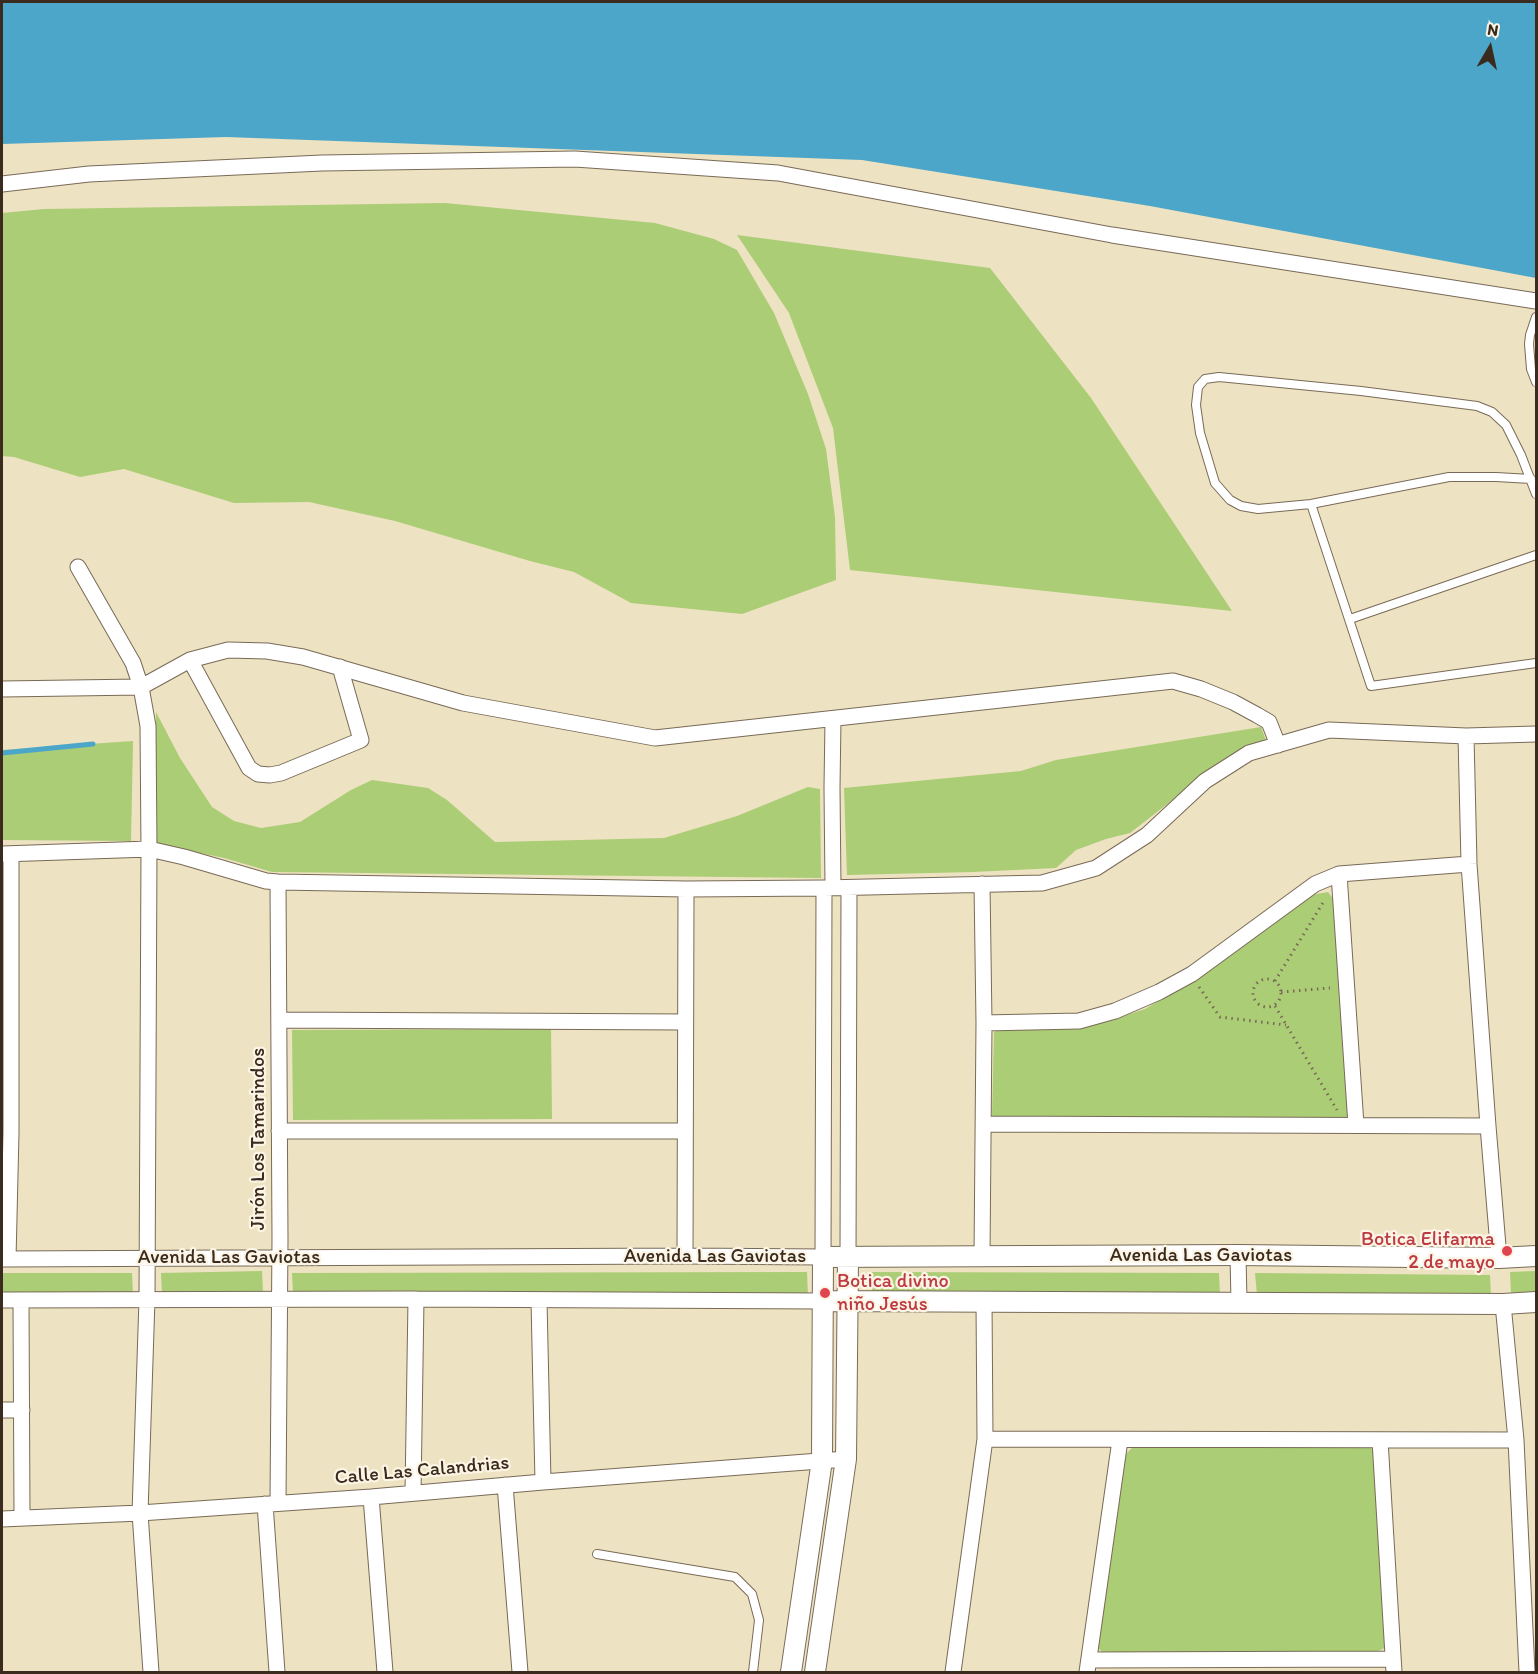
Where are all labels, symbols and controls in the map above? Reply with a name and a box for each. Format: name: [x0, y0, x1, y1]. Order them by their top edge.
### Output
north arrow: [1460, 18, 1520, 78]
text: N: [1486, 19, 1500, 40]
street label: Jirón Los Tamarindos: [247, 1048, 271, 1230]
place label: Botica Elifarma 2 de mayo: [1361, 1228, 1495, 1275]
street label: Avenida Las Gaviotas: [1110, 1244, 1292, 1268]
marker: Botica Elifarma 2 de mayo: [1500, 1244, 1514, 1258]
street label: Avenida Las Gaviotas: [624, 1245, 806, 1269]
street label: Avenida Las Gaviotas: [138, 1246, 320, 1270]
place label: Botica divino niño Jesús: [837, 1270, 949, 1317]
marker: Botica divino niño Jesús: [818, 1286, 832, 1300]
street label: Calle Las Calandrias: [334, 1451, 510, 1491]

